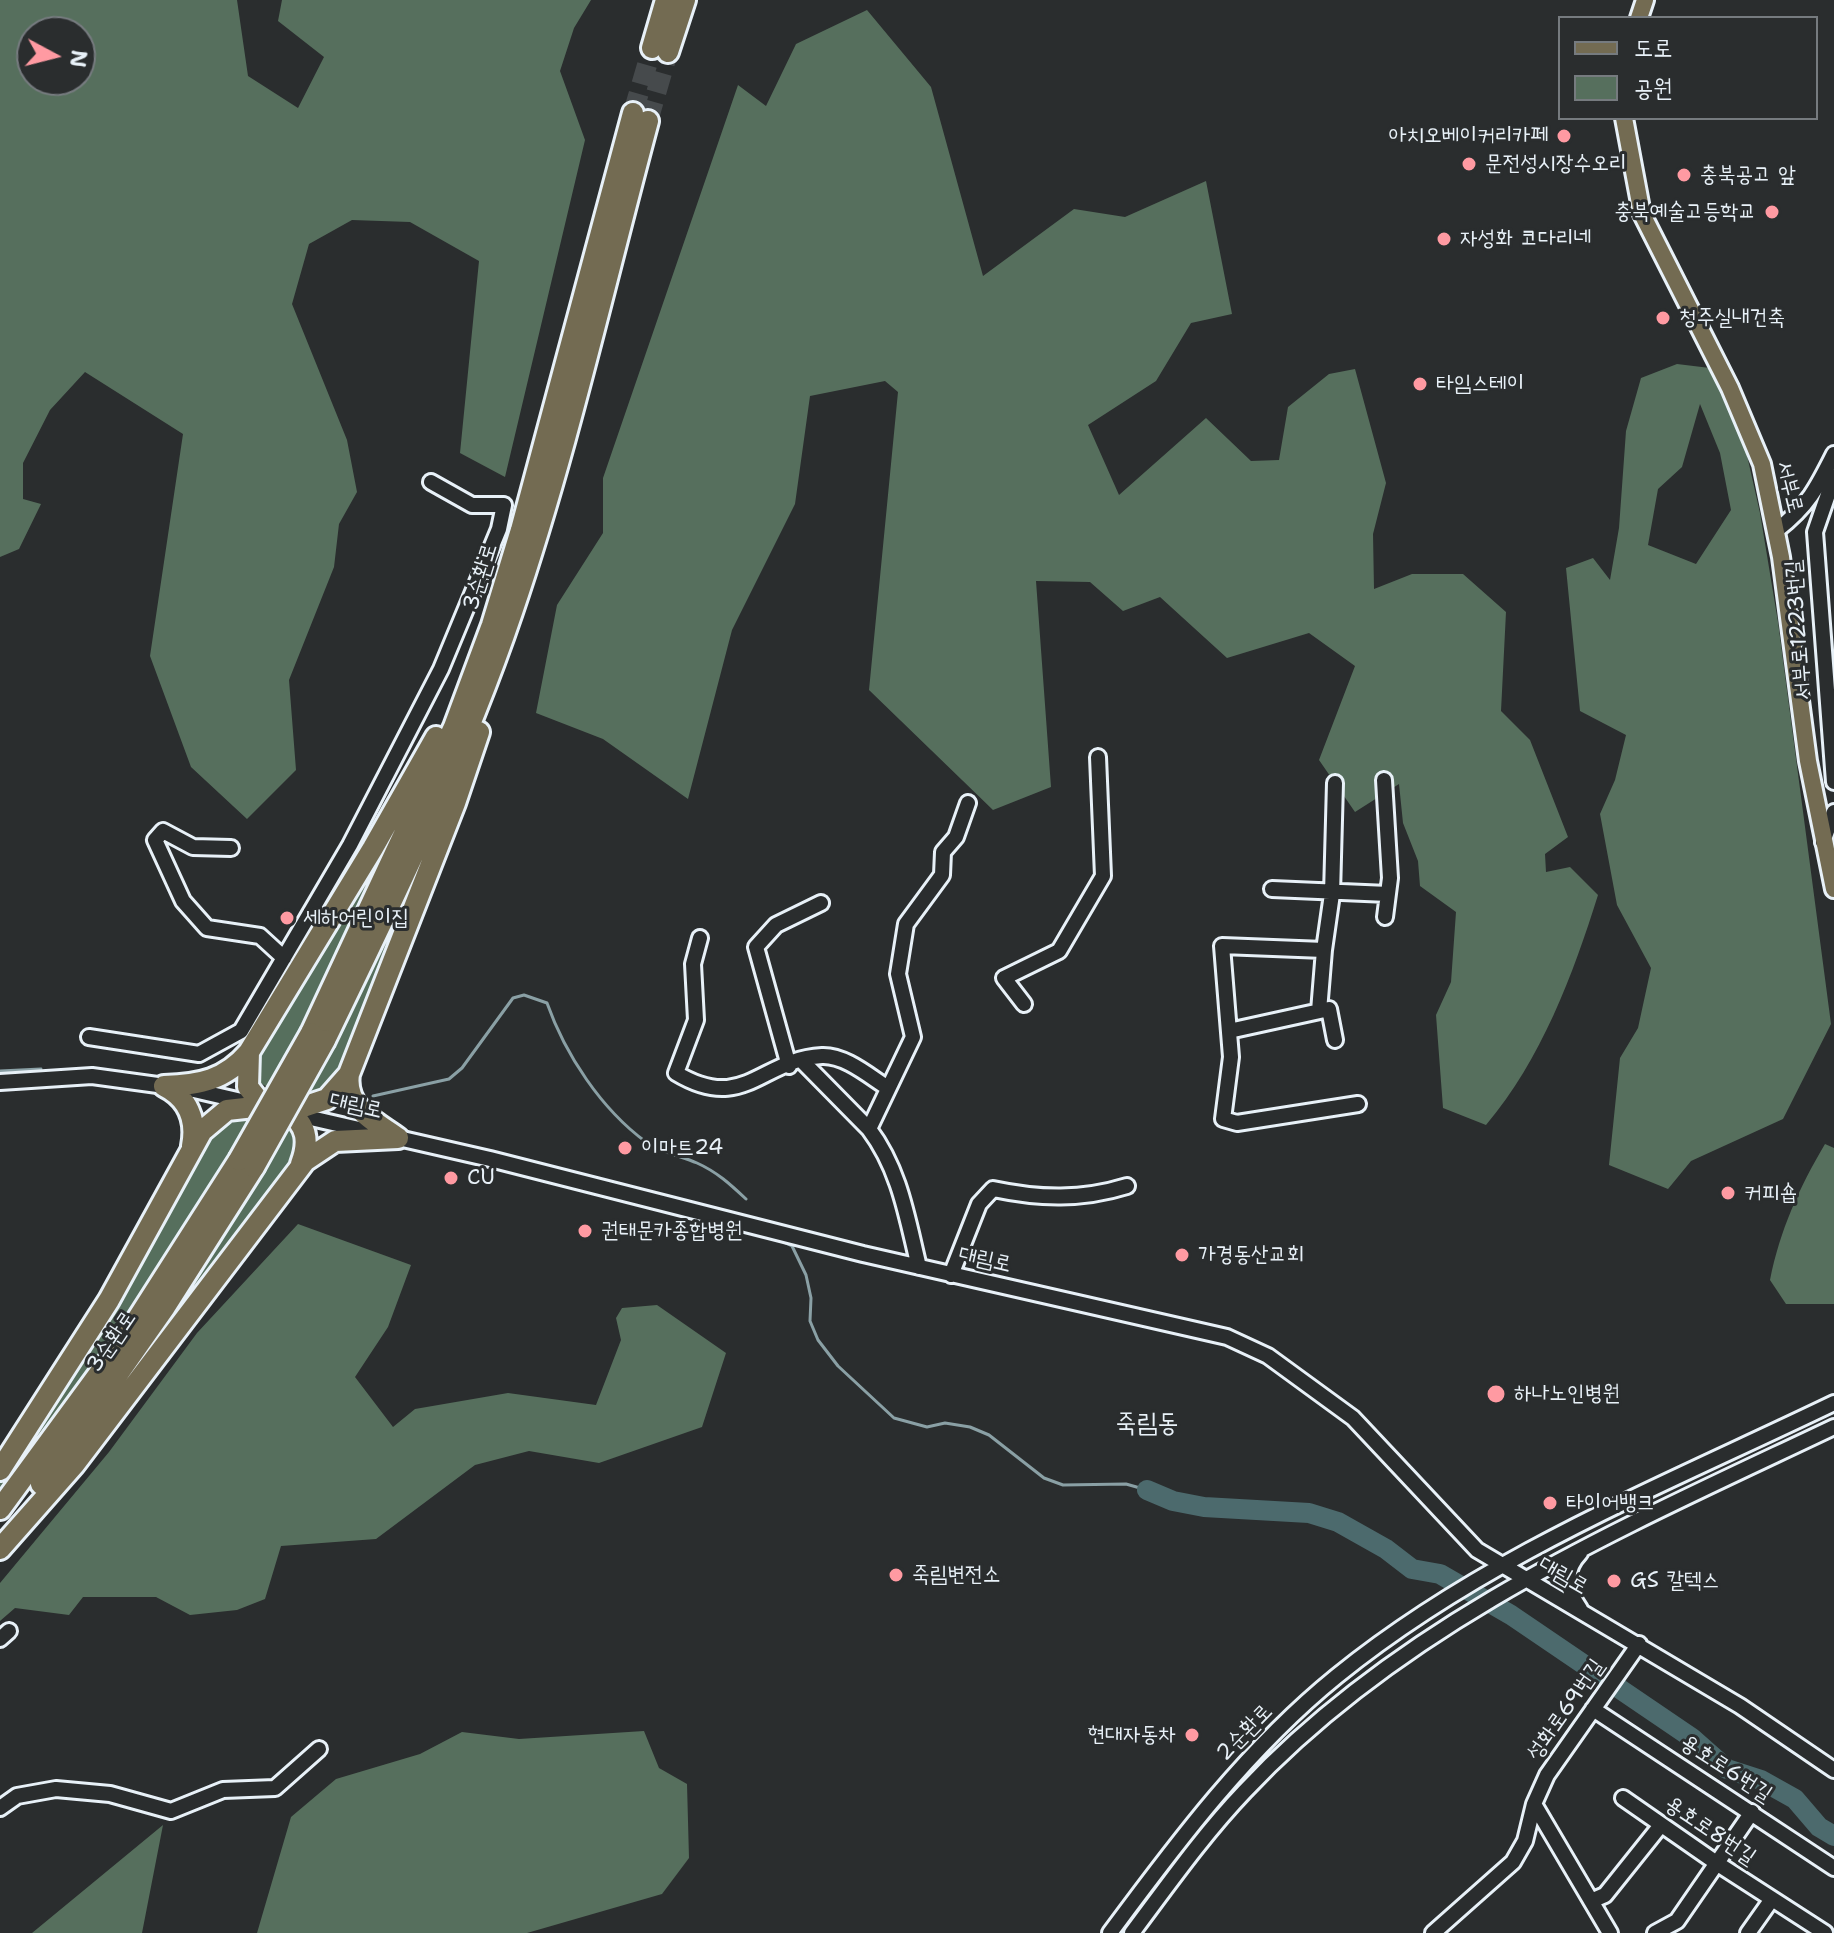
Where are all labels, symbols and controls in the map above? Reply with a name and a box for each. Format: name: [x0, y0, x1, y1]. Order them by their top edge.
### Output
north arrow: [16, 16, 96, 96]
legend: [1558, 16, 1818, 120]
text: 도로: [1634, 32, 1673, 64]
text: N: [63, 48, 94, 69]
text: 공원: [1634, 72, 1673, 104]
place label: 아치오베이커리카페: [1389, 123, 1548, 149]
marker: 아치오베이커리카페: [1555, 127, 1573, 145]
place label: 문전성시장수오리: [1485, 151, 1627, 177]
marker: 문전성시장수오리: [1460, 155, 1478, 173]
place label: 충북공고 앞: [1700, 162, 1796, 188]
marker: 충북공고 앞: [1675, 166, 1693, 184]
place label: 충북예술고등학교: [1614, 199, 1756, 225]
marker: 충북예술고등학교: [1763, 203, 1781, 221]
place label: 자성화 코다리네: [1460, 226, 1591, 252]
marker: 자성화 코다리네: [1435, 230, 1453, 248]
place label: 청주실내건축: [1679, 305, 1785, 331]
marker: 청주실내건축: [1654, 309, 1672, 327]
place label: 타임스테이: [1436, 371, 1525, 397]
marker: 타임스테이: [1411, 375, 1429, 393]
street label: 서부로: [1770, 458, 1808, 516]
street label: 3순환로: [458, 540, 504, 614]
street label: 서부로1223번길: [1781, 559, 1817, 701]
place label: 세하어린이집: [303, 905, 409, 931]
marker: 세하어린이집: [278, 909, 296, 927]
street label: 대림로: [327, 1087, 385, 1125]
place label: 이마트24: [641, 1135, 723, 1161]
marker: 이마트24: [616, 1139, 634, 1157]
place label: CU: [467, 1165, 495, 1191]
marker: CU: [442, 1169, 460, 1187]
place label: 커피숍: [1744, 1180, 1797, 1206]
marker: 커피숍: [1719, 1184, 1737, 1202]
place label: 권태문카종합병원: [601, 1218, 743, 1244]
marker: 권태문카종합병원: [576, 1222, 594, 1240]
street label: 대림로: [956, 1241, 1014, 1279]
place label: 가경동산교회: [1198, 1242, 1304, 1268]
marker: 가경동산교회: [1173, 1246, 1191, 1264]
street label: 3순환로: [82, 1306, 142, 1378]
place label: 하나노인병원: [1514, 1381, 1620, 1407]
marker: 하나노인병원: [1485, 1383, 1507, 1405]
district label: 죽림동: [1116, 1408, 1178, 1440]
place label: 타이어뱅크: [1566, 1490, 1655, 1516]
marker: 타이어뱅크: [1541, 1494, 1559, 1512]
street label: 대림로: [1533, 1551, 1593, 1601]
place label: 죽림변전소: [912, 1562, 1001, 1588]
marker: 죽림변전소: [887, 1566, 905, 1584]
place label: GS 칼텍스: [1630, 1568, 1719, 1594]
marker: GS 칼텍스: [1605, 1572, 1623, 1590]
street label: 성화로69번길: [1521, 1654, 1611, 1766]
street label: 2순환로: [1212, 1699, 1278, 1767]
place label: 현대자동차: [1087, 1722, 1176, 1748]
marker: 현대자동차: [1183, 1726, 1201, 1744]
street label: 용호로6번길: [1675, 1730, 1777, 1808]
street label: 용호로8번길: [1660, 1791, 1760, 1871]

